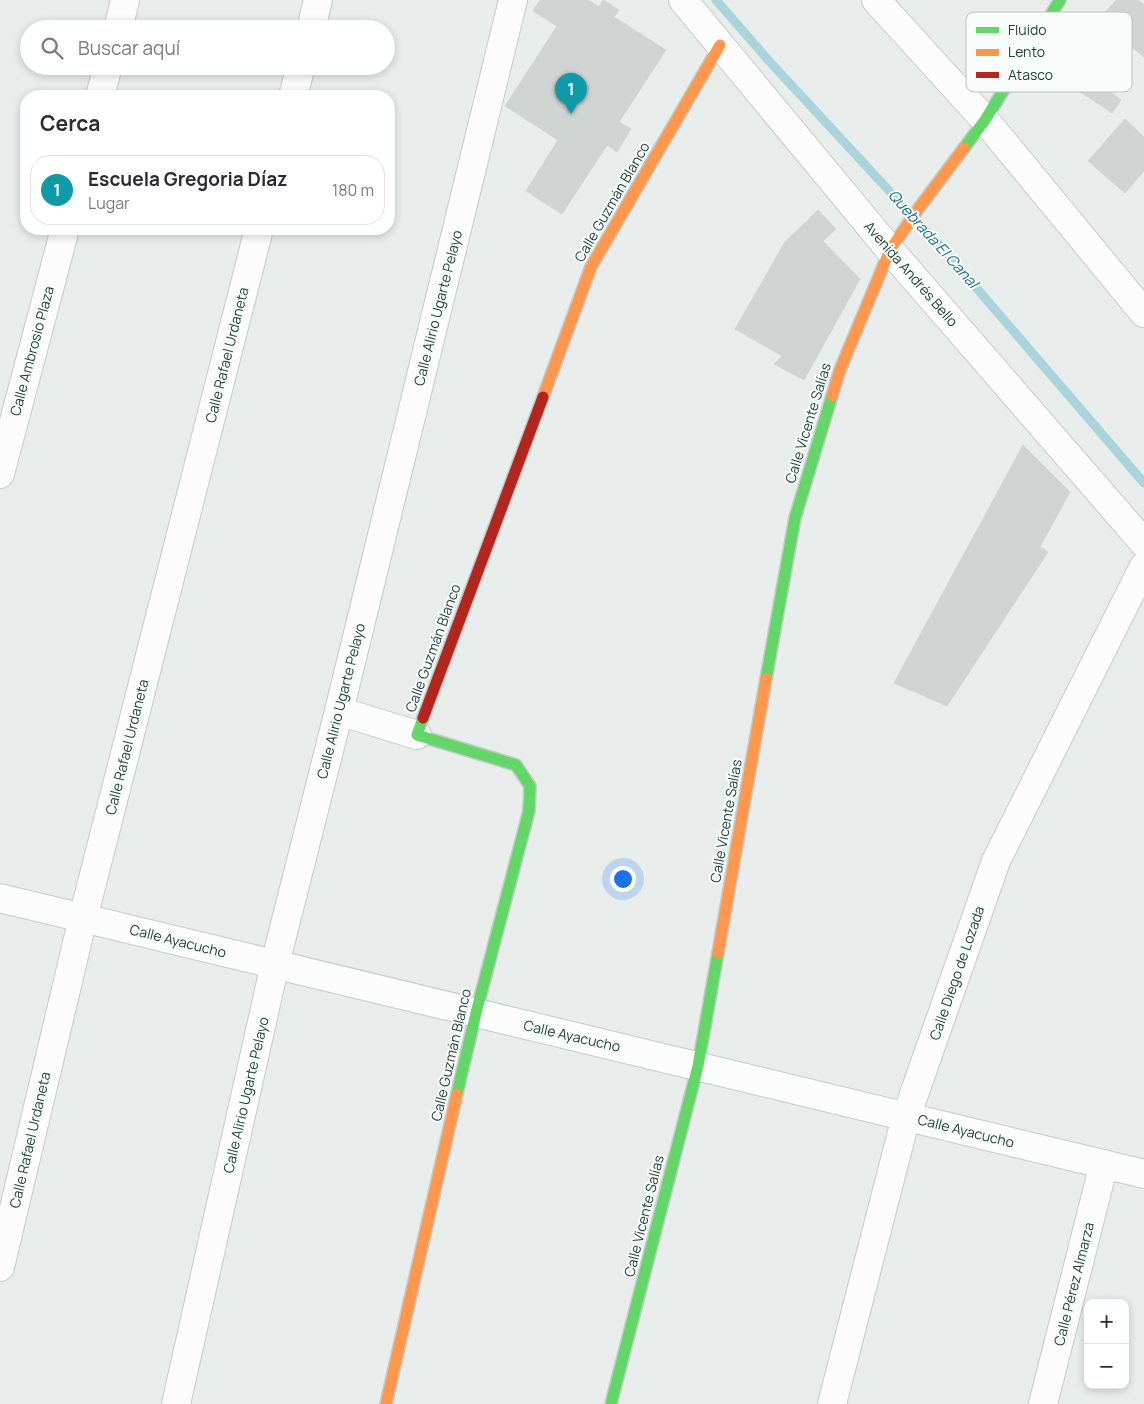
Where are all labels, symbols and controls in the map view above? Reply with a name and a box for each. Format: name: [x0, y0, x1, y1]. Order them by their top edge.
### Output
legend: [966, 12, 1132, 92]
search box: [20, 20, 395, 75]
text: Fluido: [1008, 20, 1046, 39]
icon: search: [38, 34, 66, 62]
text: Buscar aquí: [78, 35, 180, 61]
text: Lento: [1008, 42, 1045, 61]
text: Atasco: [1008, 65, 1053, 84]
pin: 1: [555, 73, 587, 114]
text: Cerca: [40, 109, 100, 137]
street label: Calle Guzmán Blanco: [569, 138, 654, 265]
text: Escuela Gregoria Díaz: [88, 166, 287, 192]
text: 1: [53, 179, 61, 201]
text: 180 m: [332, 179, 374, 201]
water label: Quebrada El Canal: [883, 185, 985, 294]
text: Lugar: [88, 192, 130, 214]
street label: Avenida Andrés Bello: [860, 217, 962, 330]
street label: Calle Alirio Ugarte Pelayo: [409, 228, 466, 388]
street label: Calle Ambrosio Plaza: [5, 284, 58, 418]
street label: Calle Rafael Urdaneta: [200, 285, 253, 425]
street label: Calle Vicente Salías: [780, 360, 835, 485]
street label: Calle Guzmán Blanco: [400, 581, 465, 715]
street label: Calle Alirio Ugarte Pelayo: [312, 621, 369, 781]
street label: Calle Rafael Urdaneta: [100, 677, 153, 817]
street label: Calle Vicente Salías: [705, 758, 746, 884]
your location: [610, 866, 636, 892]
street label: Calle Diego de Lozada: [925, 903, 988, 1043]
street label: Calle Ayacucho: [128, 919, 228, 962]
street label: Calle Guzmán Blanco: [426, 987, 475, 1123]
street label: Calle Alirio Ugarte Pelayo: [218, 1015, 273, 1175]
street label: Calle Ayacucho: [522, 1015, 622, 1056]
street label: Calle Rafael Urdaneta: [5, 1070, 54, 1210]
street label: Calle Ayacucho: [916, 1109, 1016, 1152]
street label: Calle Vicente Salías: [619, 1153, 668, 1279]
street label: Calle Pérez Almarza: [1049, 1220, 1098, 1348]
map controls: [1084, 1299, 1129, 1389]
button: +: [1084, 1299, 1129, 1344]
button: −: [1084, 1344, 1129, 1389]

